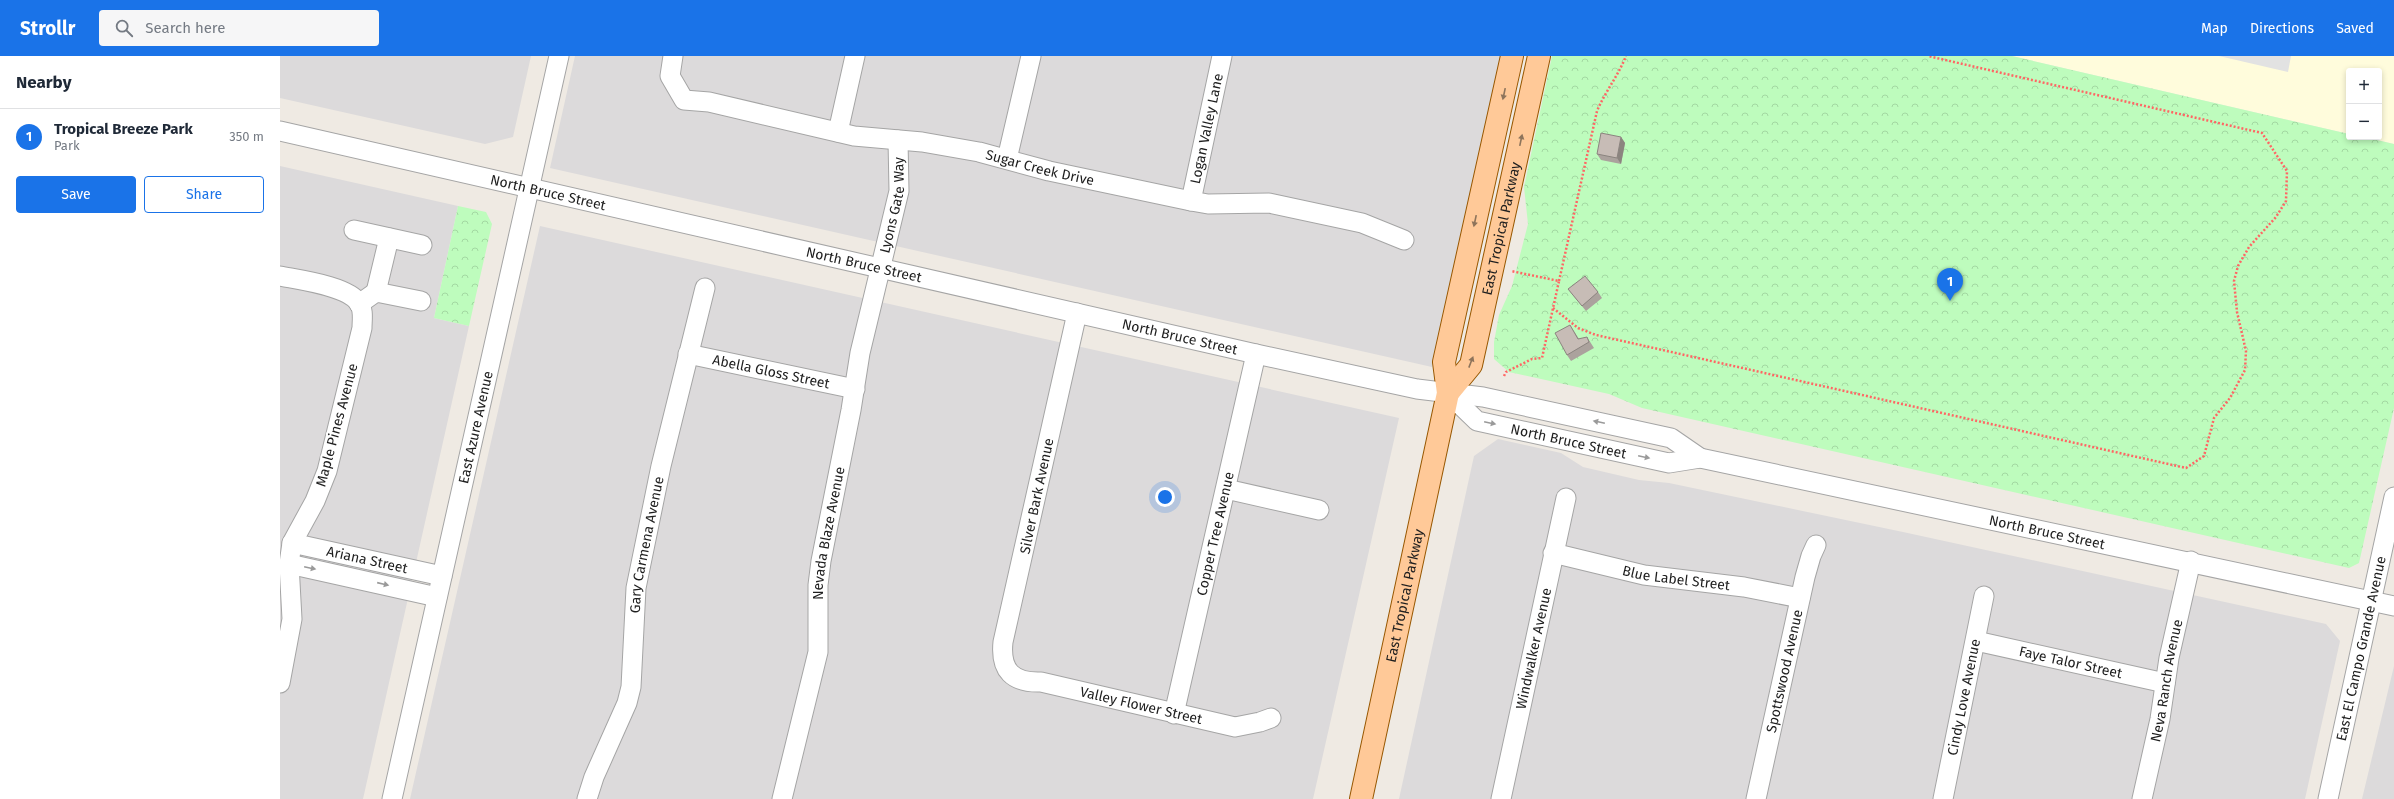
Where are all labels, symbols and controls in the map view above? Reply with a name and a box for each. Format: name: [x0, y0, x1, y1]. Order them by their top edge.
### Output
search box: [99, 10, 379, 46]
text: Strollr: [20, 17, 75, 40]
icon: search: [113, 17, 135, 39]
text: Search here: [145, 19, 225, 37]
text: Map: [2201, 20, 2228, 37]
text: Directions: [2250, 20, 2314, 37]
text: Saved: [2336, 20, 2374, 37]
map controls: [2346, 68, 2382, 140]
button: +: [2346, 68, 2382, 104]
text: Nearby: [16, 72, 71, 93]
street label: Logan Valley Lane: [1186, 72, 1227, 186]
one-way arrow: [1500, 88, 1506, 100]
button: −: [2346, 104, 2382, 140]
text: Tropical Breeze Park: [54, 120, 193, 138]
text: 1: [26, 129, 32, 144]
text: 350 m: [229, 129, 264, 144]
one-way arrow: [1518, 133, 1524, 146]
text: Park: [54, 138, 80, 153]
street label: Sugar Creek Drive: [984, 146, 1096, 189]
street label: Lyons Gate Way: [876, 157, 908, 255]
street label: East Tropical Parkway: [1478, 160, 1524, 297]
street label: North Bruce Street: [489, 171, 608, 214]
button: Save: [16, 176, 136, 213]
button: Share: [144, 176, 264, 213]
one-way arrow: [1472, 215, 1478, 227]
street label: North Bruce Street: [805, 243, 924, 286]
pin: 1: [1937, 268, 1963, 301]
street label: North Bruce Street: [1120, 315, 1240, 358]
street label: Abella Gloss Street: [711, 351, 832, 392]
one-way arrow: [1468, 355, 1474, 367]
street label: Maple Pines Avenue: [312, 362, 362, 488]
street label: East Azure Avenue: [455, 369, 496, 485]
one-way arrow: [1593, 419, 1605, 425]
street label: North Bruce Street: [1509, 420, 1629, 462]
one-way arrow: [1484, 421, 1496, 427]
street label: Silver Bark Avenue: [1016, 437, 1058, 555]
one-way arrow: [1638, 455, 1650, 461]
street label: Nevada Blaze Avenue: [810, 465, 848, 600]
street label: Copper Tree Avenue: [1193, 470, 1237, 597]
street label: Gary Carmena Avenue: [626, 475, 667, 614]
your location: [1155, 487, 1175, 507]
street label: North Bruce Street: [1987, 511, 2107, 553]
street label: East Tropical Parkway: [1382, 527, 1427, 664]
street label: Ariana Street: [325, 542, 410, 577]
street label: East El Campo Grande Avenue: [2332, 555, 2389, 743]
street label: Blue Label Street: [1621, 562, 1732, 594]
one-way arrow: [304, 566, 316, 572]
one-way arrow: [377, 582, 389, 588]
street label: Windwalker Avenue: [1512, 586, 1555, 711]
street label: Spottswood Avenue: [1762, 608, 1806, 734]
street label: Neva Ranch Avenue: [2147, 618, 2186, 744]
street label: Cindy Love Avenue: [1944, 637, 1984, 757]
street label: Faye Talor Street: [2018, 642, 2125, 682]
street label: Valley Flower Street: [1079, 683, 1205, 728]

